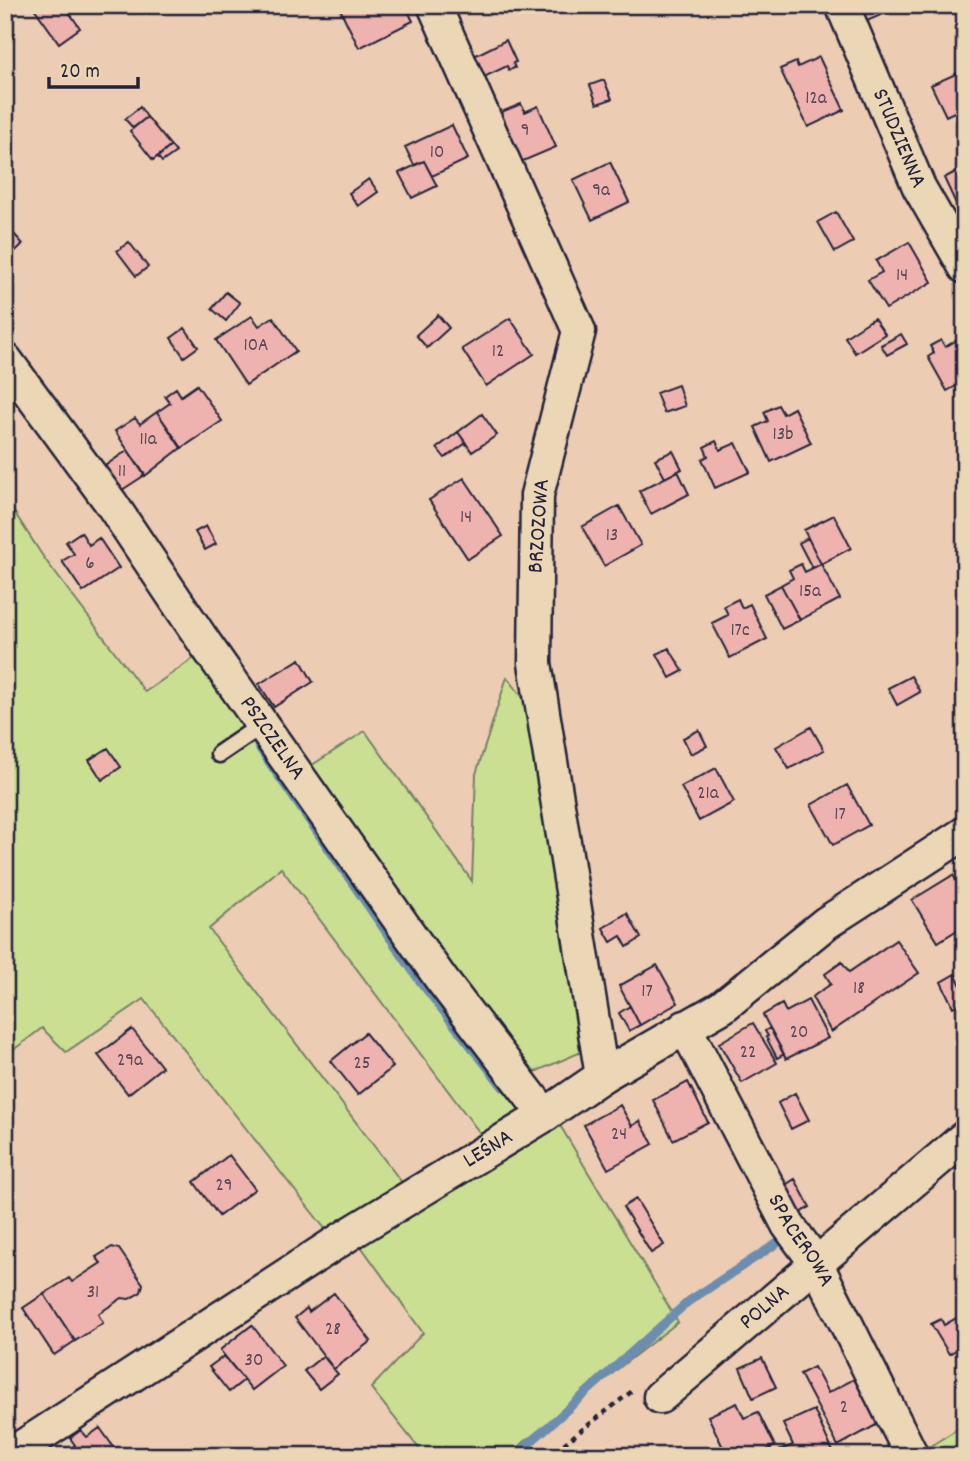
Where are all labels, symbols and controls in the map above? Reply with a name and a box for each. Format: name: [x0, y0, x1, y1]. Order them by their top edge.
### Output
scale bar: [49, 46, 138, 90]
text: 20 m: [60, 58, 100, 88]
street label: STUDZIENNA: [863, 84, 934, 193]
house number: 12a: [805, 86, 828, 113]
house number: 9: [521, 118, 529, 145]
house number: 10: [430, 140, 444, 167]
house number: 9a: [592, 178, 611, 205]
house number: 14: [896, 263, 908, 290]
house number: 10A: [244, 333, 268, 360]
house number: 12: [492, 339, 504, 366]
house number: 13b: [773, 422, 793, 449]
house number: 11a: [139, 427, 158, 454]
house number: 11: [118, 459, 126, 486]
street label: BRZOZOWA: [520, 478, 560, 574]
house number: 14: [460, 505, 472, 532]
house number: 13: [606, 523, 618, 550]
house number: 6: [85, 551, 95, 578]
house number: 15a: [799, 579, 822, 606]
house number: 17c: [730, 618, 750, 645]
street label: PSZCZELNA: [231, 690, 313, 787]
house number: 21a: [697, 781, 720, 808]
house number: 17: [834, 802, 846, 829]
house number: 18: [853, 976, 865, 1003]
house number: 17: [641, 979, 653, 1006]
house number: 20: [790, 1020, 808, 1047]
house number: 22: [740, 1040, 756, 1067]
house number: 29a: [117, 1048, 144, 1075]
house number: 25: [353, 1051, 371, 1078]
street label: LEŚNA: [457, 1121, 520, 1177]
house number: 24: [611, 1122, 627, 1149]
house number: 29: [215, 1173, 233, 1200]
street label: SPACEROWA: [758, 1188, 842, 1293]
street label: POLNA: [733, 1276, 797, 1339]
house number: 31: [87, 1280, 99, 1307]
house number: 28: [325, 1317, 341, 1344]
house number: 30: [245, 1348, 263, 1375]
house number: 2: [840, 1395, 848, 1422]

